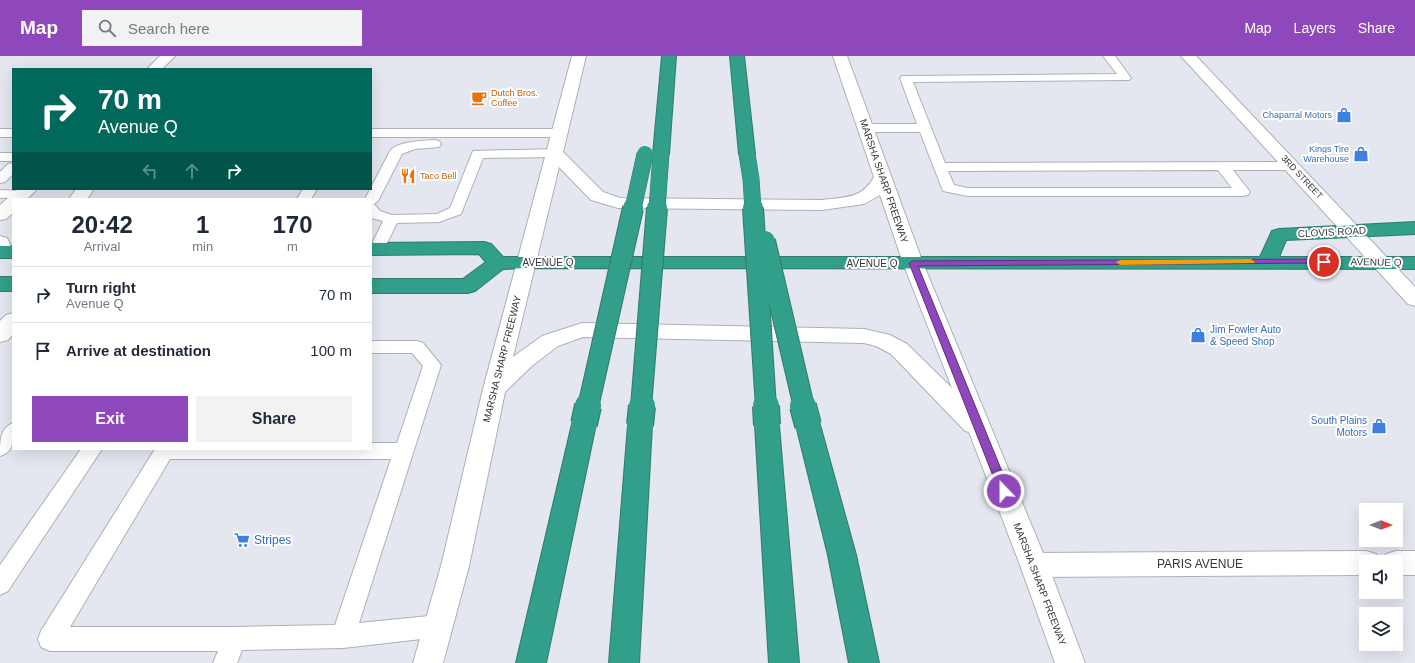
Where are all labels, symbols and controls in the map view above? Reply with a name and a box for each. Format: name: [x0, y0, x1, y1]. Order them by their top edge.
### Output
search box: [82, 10, 362, 46]
text: Map: [20, 17, 58, 38]
icon: search: [96, 17, 118, 39]
text: Search here: [128, 20, 210, 37]
text: Map: [1244, 20, 1272, 36]
text: Layers: [1294, 20, 1336, 36]
text: Share: [1358, 20, 1395, 36]
icon: right: [32, 84, 84, 136]
text: 70 m: [98, 84, 162, 115]
place label: Dutch Bros. Coffee: [491, 88, 538, 108]
cafe icon: Dutch Bros. Coffee: [470, 89, 488, 107]
shop icon: Chaparral Motors: [1335, 106, 1353, 124]
place label: Chaparral Motors: [1262, 110, 1332, 120]
text: Avenue Q: [98, 117, 178, 137]
street label: MARSHA SHARP FREEWAY: [858, 118, 911, 245]
place label: Kings Tire Warehouse: [1303, 144, 1349, 164]
shop icon: Kings Tire Warehouse: [1352, 145, 1370, 163]
street label: 3RD STREET: [1279, 153, 1325, 201]
icon: left: [139, 160, 161, 182]
icon: ahead: [181, 160, 203, 182]
icon: right: [223, 160, 245, 182]
restaurant icon: Taco Bell: [399, 167, 417, 185]
place label: Taco Bell: [420, 171, 457, 181]
text: 20:42: [71, 211, 133, 238]
text: 1: [196, 211, 209, 238]
text: 170: [273, 211, 313, 238]
street label: CLOVIS ROAD: [1298, 225, 1366, 239]
text: Arrival: [84, 239, 121, 254]
text: min: [192, 239, 213, 254]
text: m: [287, 239, 298, 254]
pin: [1307, 245, 1341, 279]
icon: arrive: [1313, 251, 1335, 273]
street label: AVENUE Q: [1350, 256, 1402, 268]
street label: AVENUE Q: [523, 257, 574, 268]
street label: AVENUE Q: [847, 258, 898, 269]
text: Turn right: [66, 279, 136, 296]
icon: right: [32, 284, 54, 306]
text: 70 m: [319, 286, 352, 303]
street label: MARSHA SHARP FREEWAY: [481, 294, 523, 424]
text: Avenue Q: [66, 296, 124, 311]
place label: Jim Fowler Auto & Speed Shop: [1210, 324, 1282, 347]
shop icon: Jim Fowler Auto & Speed Shop: [1189, 326, 1207, 344]
icon: arrive: [32, 340, 54, 362]
text: Arrive at destination: [66, 342, 211, 359]
text: 100 m: [310, 342, 352, 359]
button: Exit: [32, 396, 188, 442]
button: Share: [196, 396, 352, 442]
place label: South Plains Motors: [1311, 415, 1367, 438]
shop icon: South Plains Motors: [1370, 417, 1388, 435]
position arrow: [983, 470, 1025, 512]
north arrow: [1359, 503, 1403, 547]
map controls: [1359, 503, 1403, 651]
street label: MARSHA SHARP FREEWAY: [1011, 521, 1069, 647]
supermarket icon: Stripes: [233, 531, 251, 549]
place label: Stripes: [254, 533, 291, 547]
button: sound: [1359, 555, 1403, 599]
street label: PARIS AVENUE: [1157, 557, 1243, 571]
button: layers: [1359, 607, 1403, 651]

